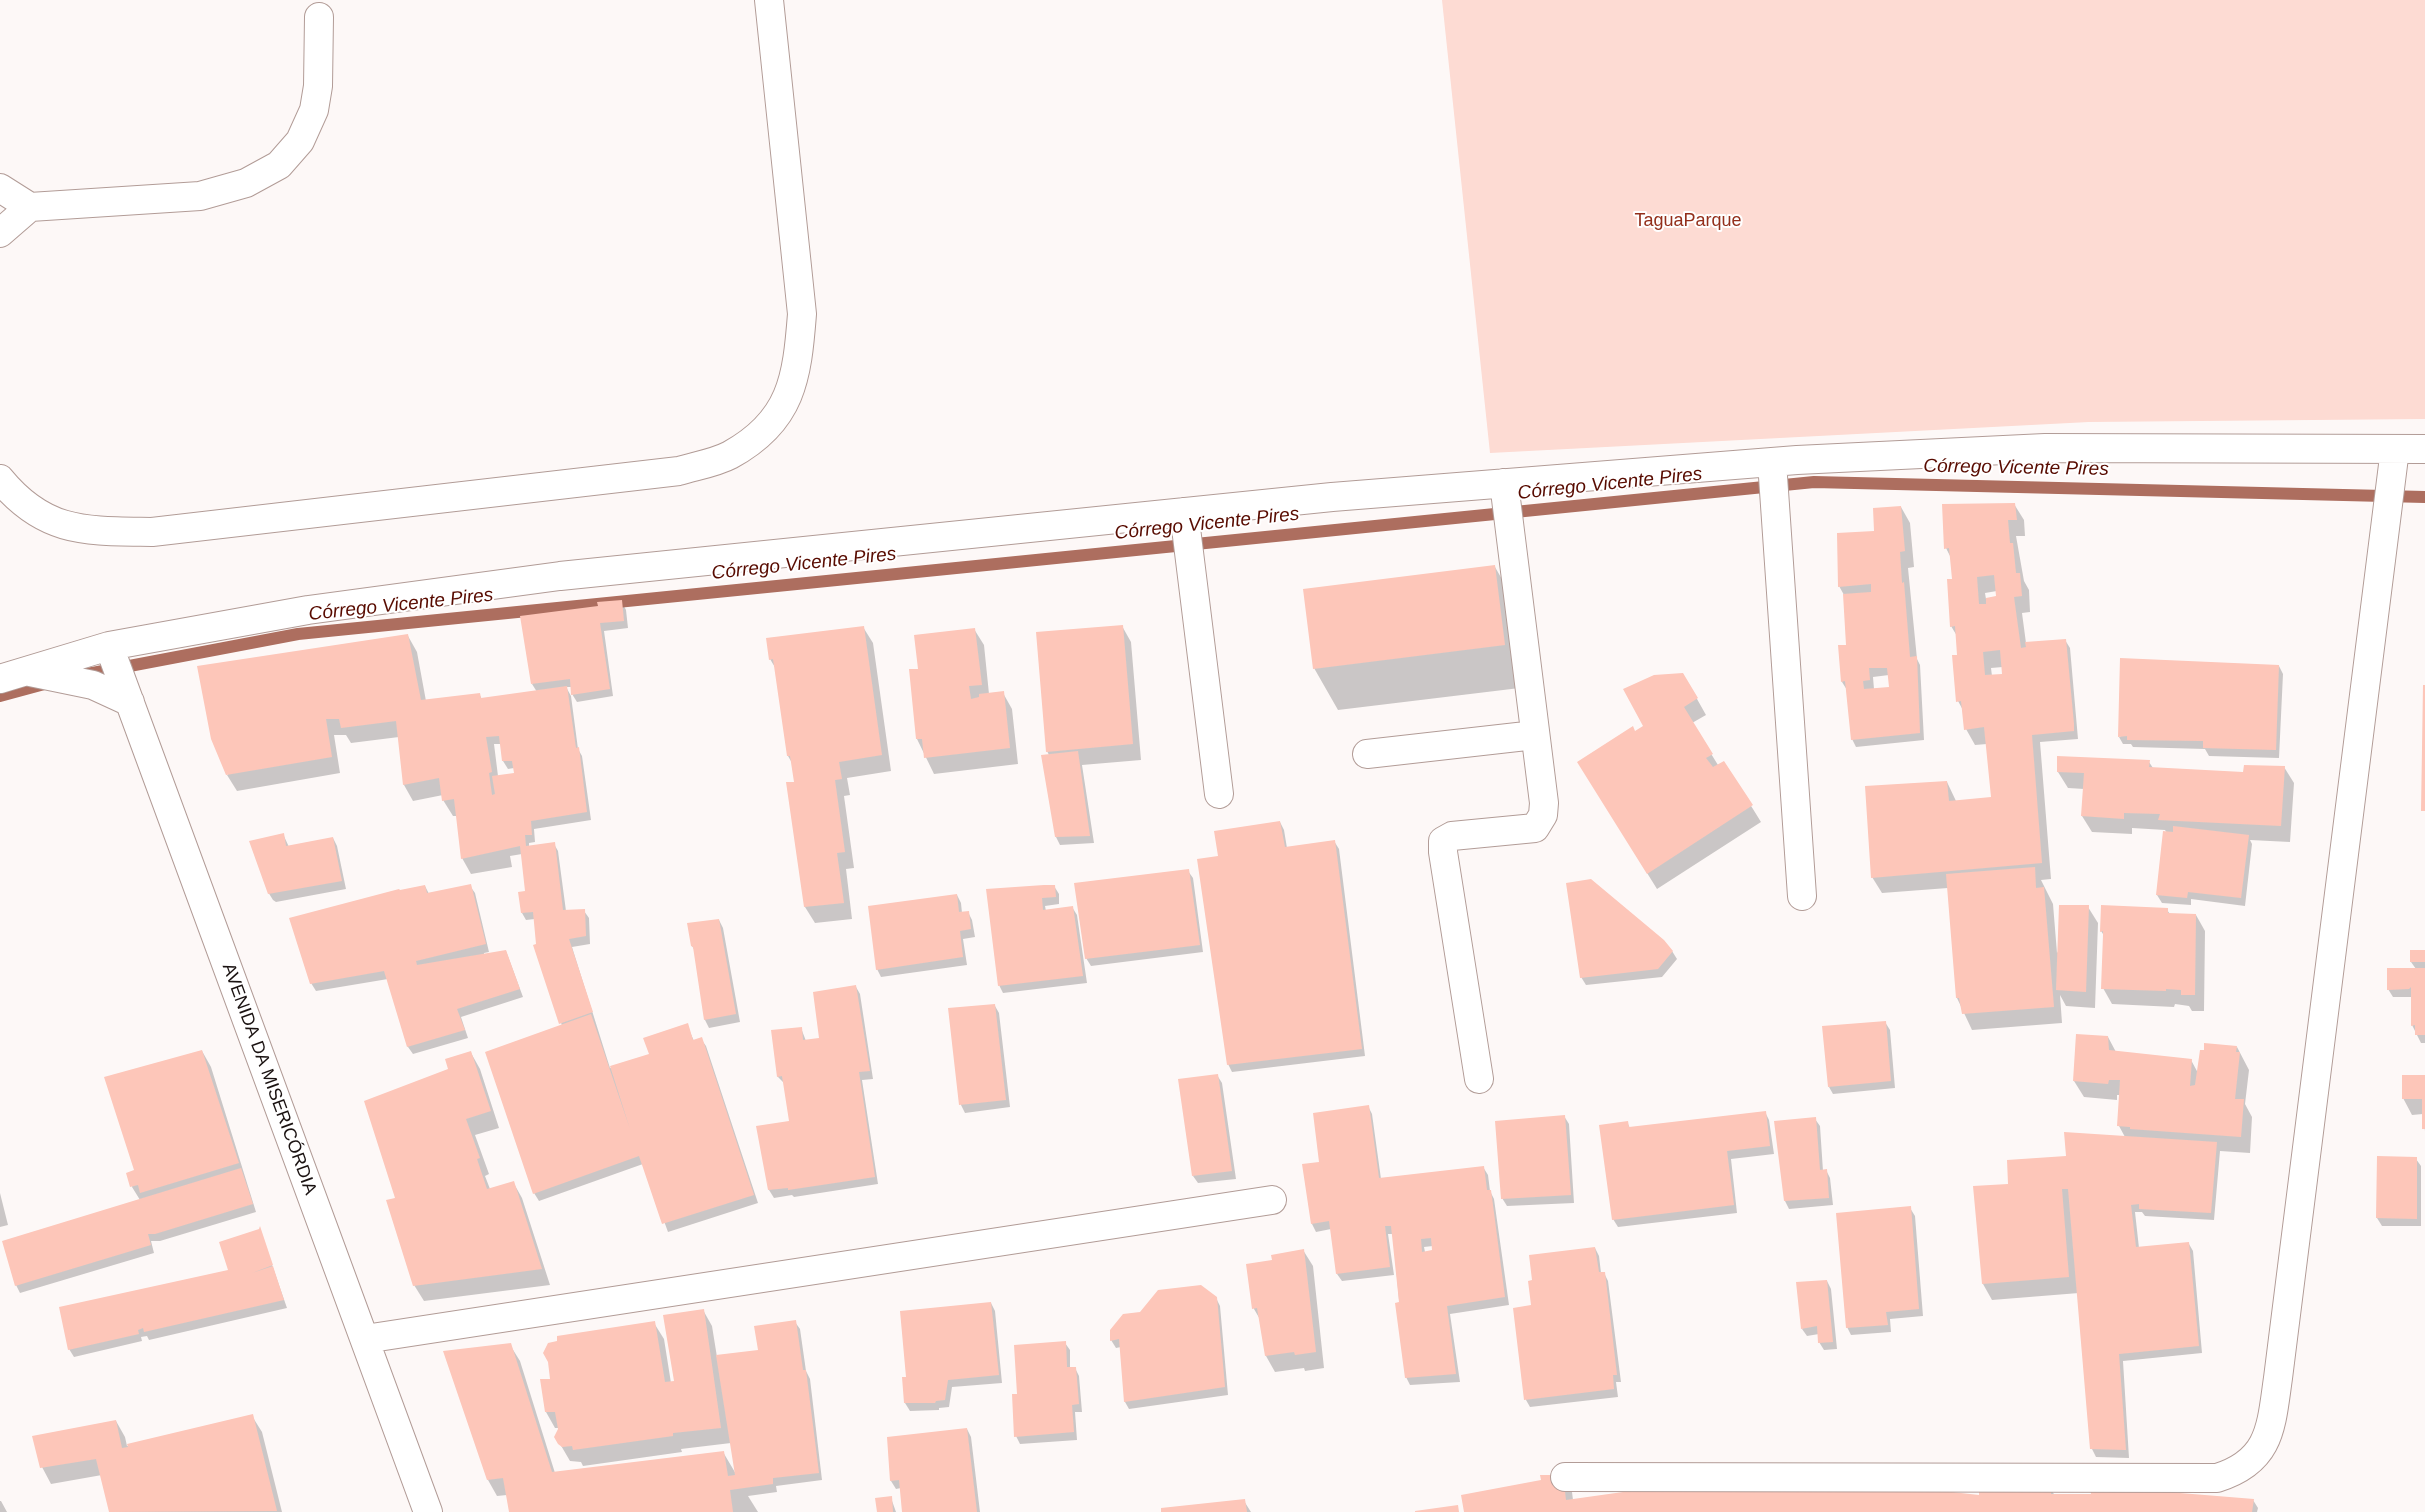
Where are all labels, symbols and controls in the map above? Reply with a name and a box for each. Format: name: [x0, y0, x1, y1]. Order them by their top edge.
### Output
park label: TaguaParque: [1634, 210, 1742, 232]
water label: Córrego Vicente Pires: [1923, 455, 2109, 481]
water label: Córrego Vicente Pires: [1517, 463, 1703, 505]
water label: Córrego Vicente Pires: [1114, 503, 1300, 545]
water label: Córrego Vicente Pires: [711, 543, 897, 585]
water label: Córrego Vicente Pires: [308, 584, 494, 626]
street label: AVENIDA DA MISERICÓRDIA: [217, 960, 321, 1198]

